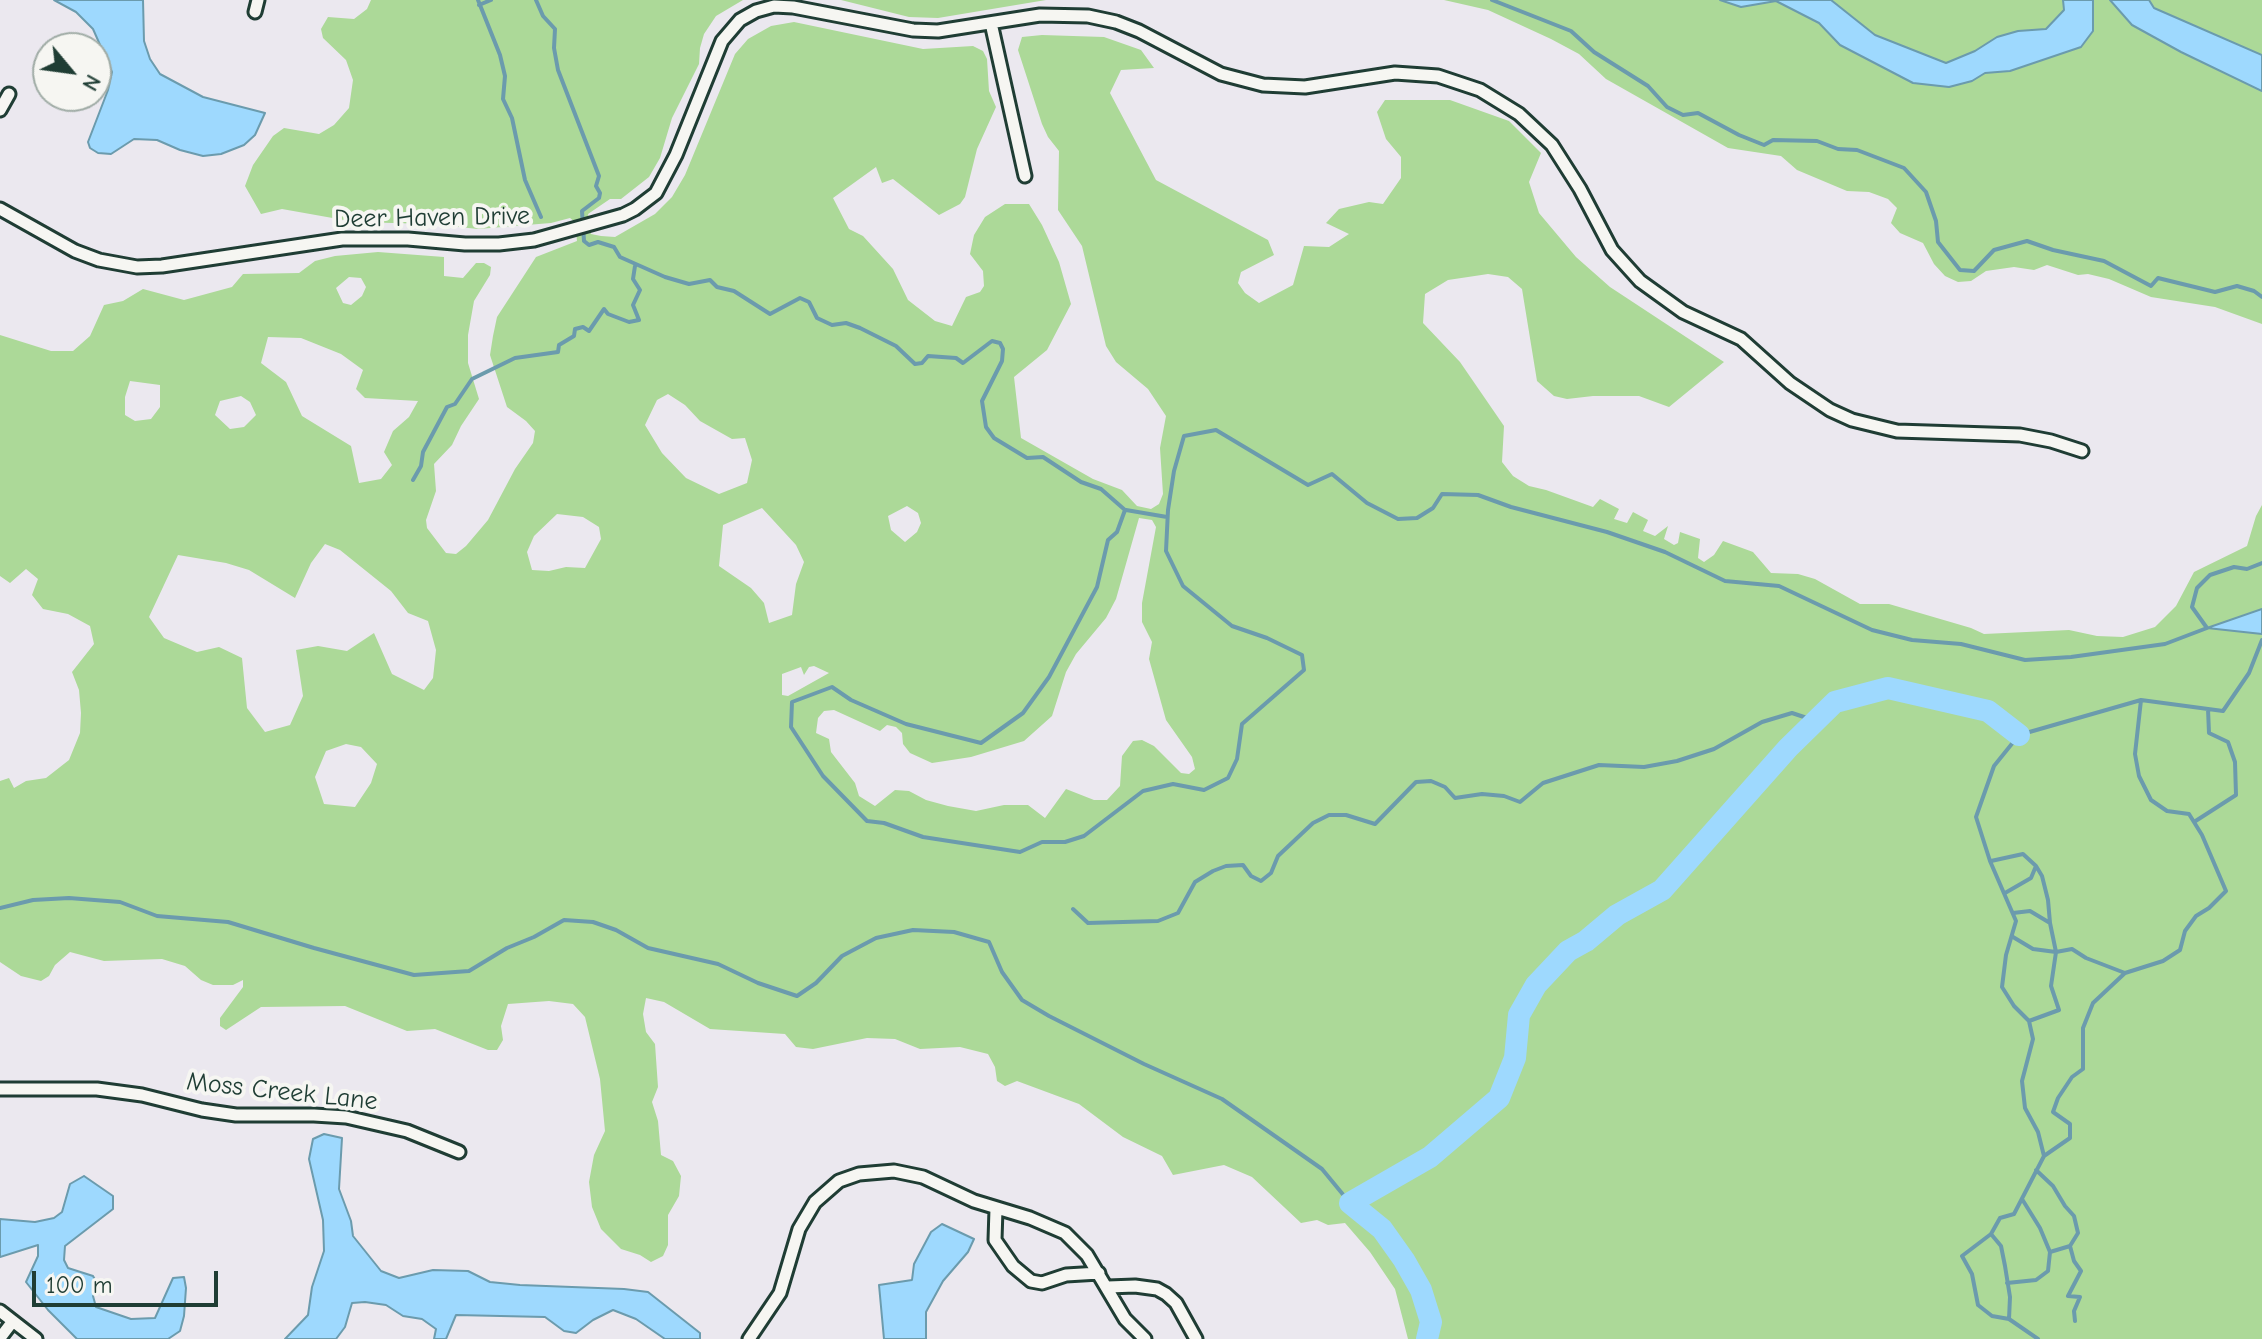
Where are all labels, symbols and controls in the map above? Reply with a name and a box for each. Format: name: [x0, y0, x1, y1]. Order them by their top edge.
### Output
north arrow: [32, 32, 112, 112]
text: N: [76, 70, 106, 95]
street label: Deer Haven Drive: [334, 201, 530, 235]
street label: Moss Creek Lane: [185, 1066, 379, 1118]
scale bar: [36, 1255, 222, 1305]
text: 100 m: [46, 1271, 113, 1299]

